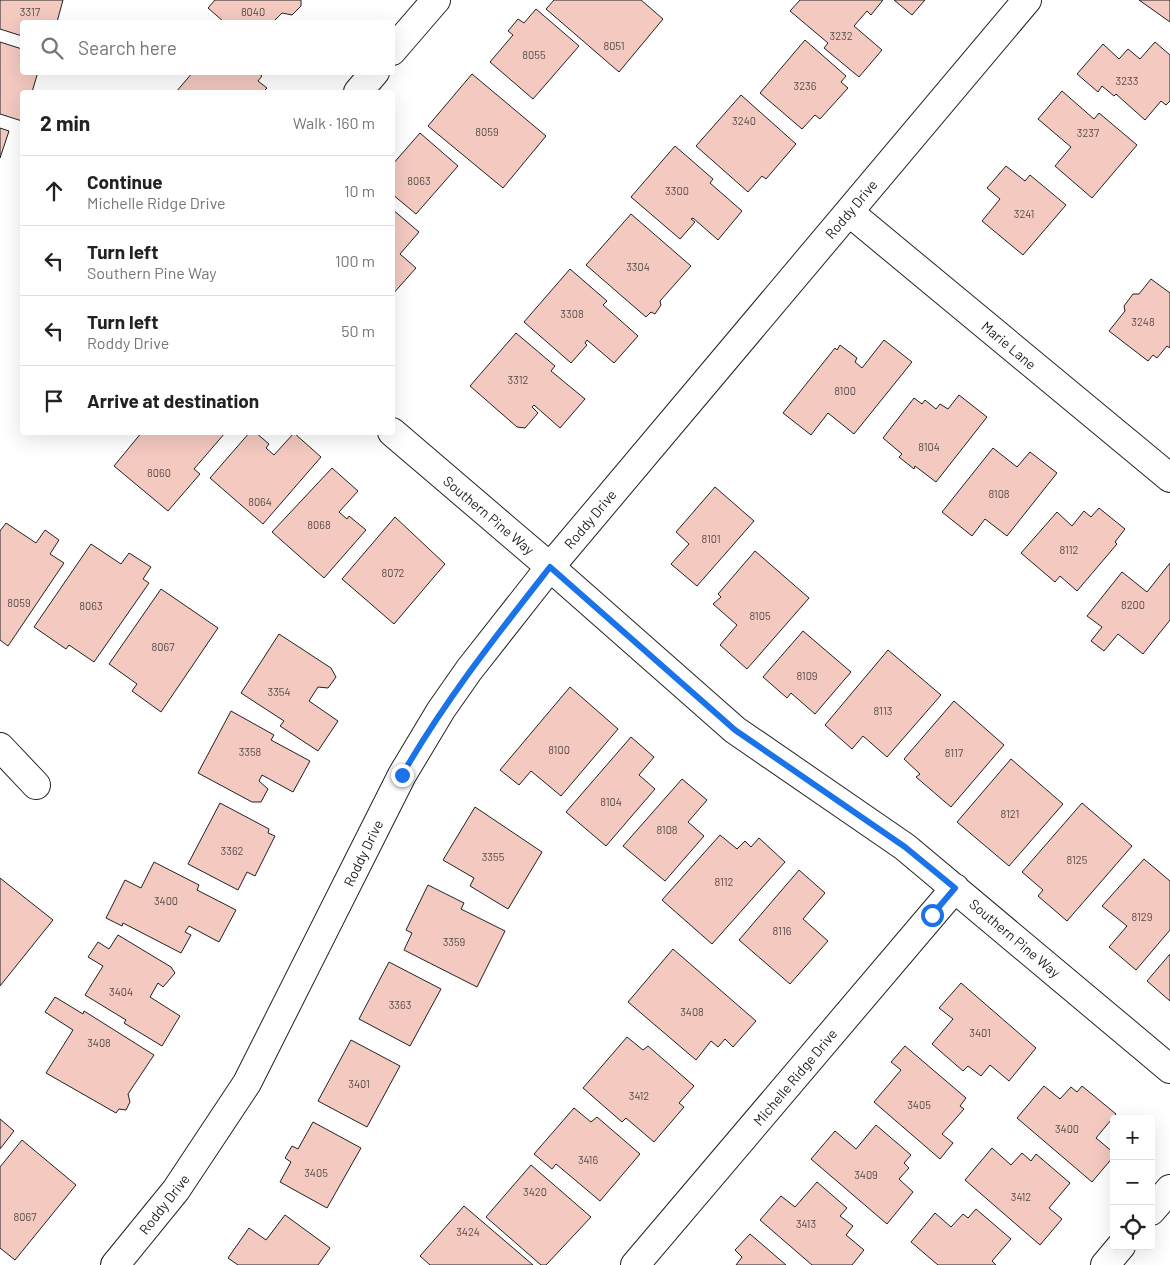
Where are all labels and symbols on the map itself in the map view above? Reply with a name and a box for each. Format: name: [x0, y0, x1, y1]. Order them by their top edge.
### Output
house number: 3317: [20, 5, 40, 18]
house number: 8040: [241, 5, 265, 18]
house number: 3232: [829, 29, 853, 42]
house number: 8051: [603, 39, 625, 52]
house number: 8055: [522, 48, 546, 61]
house number: 3233: [1116, 74, 1138, 87]
house number: 3236: [794, 79, 817, 92]
house number: 3240: [732, 114, 756, 127]
house number: 8059: [475, 125, 499, 138]
house number: 3237: [1077, 126, 1099, 139]
house number: 8063: [407, 174, 431, 187]
street label: Roddy Drive: [821, 176, 881, 242]
house number: 3300: [665, 184, 689, 197]
house number: 3241: [1014, 207, 1034, 220]
house number: 3304: [626, 260, 650, 273]
house number: 3308: [560, 307, 584, 320]
house number: 3248: [1131, 315, 1155, 328]
street label: Marie Lane: [978, 317, 1040, 373]
house number: 3312: [508, 373, 529, 386]
house number: 8100: [834, 384, 856, 397]
house number: 8104: [918, 440, 940, 453]
house number: 8060: [147, 466, 171, 479]
street label: Southern Pine Way: [440, 472, 538, 558]
street label: Roddy Drive: [560, 486, 620, 552]
house number: 8108: [988, 487, 1010, 500]
house number: 8064: [248, 495, 272, 508]
house number: 8068: [307, 518, 331, 531]
house number: 8101: [701, 532, 721, 545]
house number: 8112: [1059, 543, 1079, 556]
house number: 8072: [381, 566, 405, 579]
house number: 8059: [7, 596, 31, 609]
house number: 8200: [1121, 598, 1145, 611]
house number: 8063: [79, 599, 103, 612]
house number: 8105: [749, 609, 771, 622]
house number: 8067: [152, 640, 174, 653]
house number: 8109: [796, 669, 818, 682]
house number: 3354: [267, 685, 291, 698]
house number: 8113: [874, 704, 892, 717]
house number: 8100: [548, 743, 570, 756]
house number: 3358: [239, 745, 262, 758]
house number: 8117: [945, 746, 963, 759]
route end: [391, 764, 414, 787]
house number: 8104: [600, 795, 622, 808]
house number: 8121: [1001, 807, 1019, 820]
street label: Roddy Drive: [340, 817, 386, 889]
house number: 8108: [656, 823, 678, 836]
house number: 3362: [221, 844, 244, 857]
house number: 3355: [482, 850, 505, 863]
house number: 8125: [1067, 853, 1088, 866]
house number: 8112: [714, 875, 734, 888]
house number: 3400: [154, 894, 178, 907]
street label: Southern Pine Way: [966, 895, 1064, 981]
route start: [921, 904, 944, 927]
house number: 8129: [1132, 910, 1153, 923]
house number: 8116: [773, 924, 792, 937]
house number: 3359: [443, 935, 466, 948]
house number: 3404: [109, 985, 133, 998]
house number: 3363: [389, 998, 411, 1011]
house number: 3408: [680, 1005, 704, 1018]
street label: Michelle Ridge Drive: [750, 1025, 840, 1129]
house number: 3401: [969, 1026, 991, 1039]
house number: 3408: [87, 1036, 111, 1049]
house number: 3401: [348, 1077, 370, 1090]
house number: 3412: [629, 1089, 649, 1102]
house number: 3405: [907, 1098, 931, 1111]
house number: 3400: [1055, 1122, 1079, 1135]
house number: 3416: [578, 1153, 598, 1166]
house number: 3405: [304, 1166, 328, 1179]
house number: 3409: [854, 1168, 878, 1181]
street label: Roddy Drive: [135, 1170, 193, 1238]
house number: 3420: [523, 1185, 547, 1198]
house number: 3412: [1011, 1190, 1031, 1203]
house number: 8067: [14, 1210, 36, 1223]
house number: 3413: [796, 1217, 816, 1230]
house number: 3424: [456, 1225, 480, 1238]

